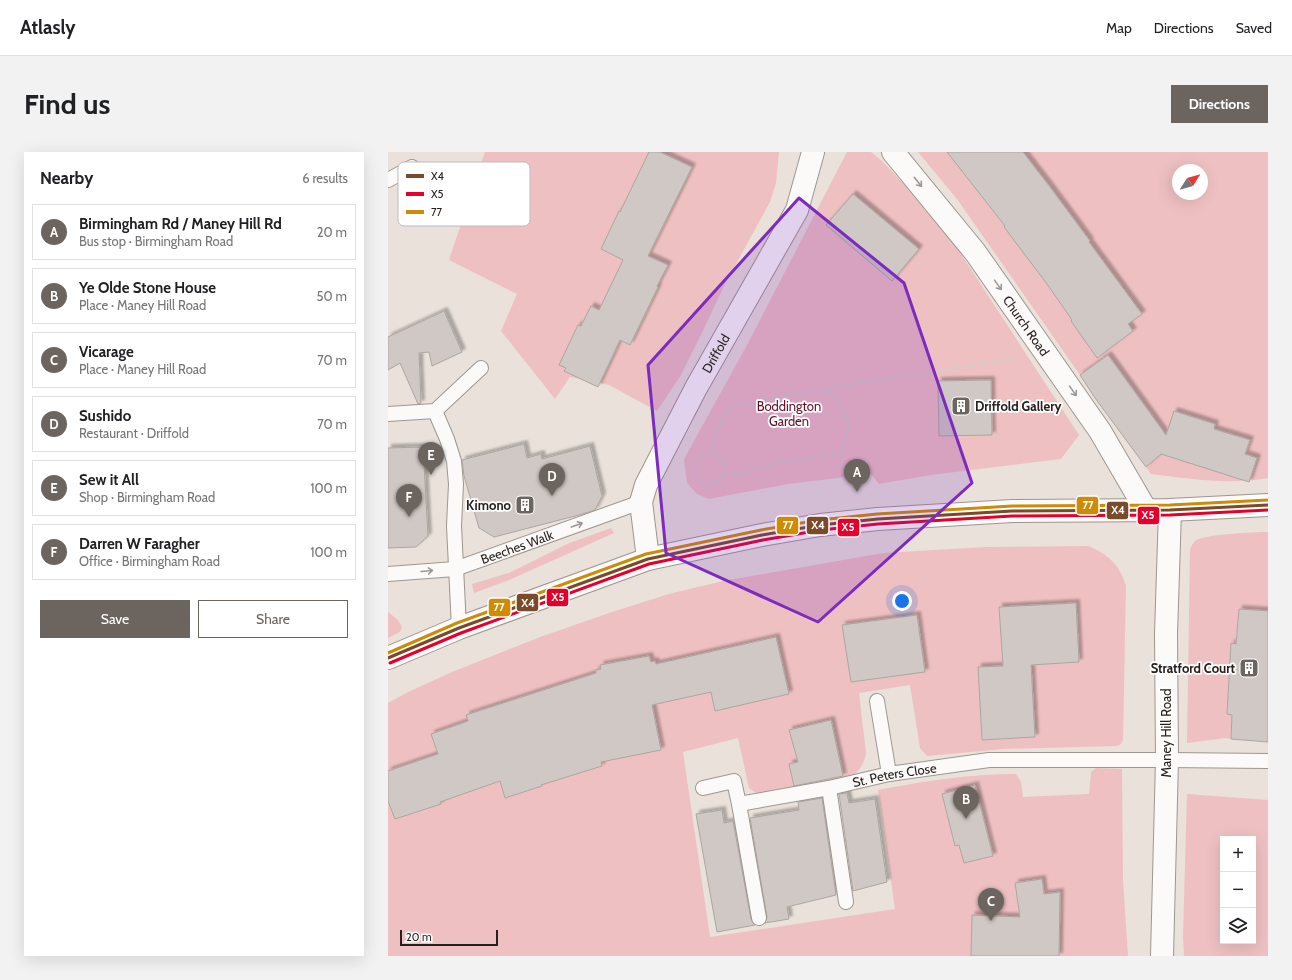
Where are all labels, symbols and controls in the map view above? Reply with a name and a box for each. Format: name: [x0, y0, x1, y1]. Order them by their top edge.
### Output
text: Atlasly: [20, 16, 76, 39]
text: Map: [1106, 19, 1132, 37]
text: Directions: [1154, 19, 1214, 37]
text: Saved: [1236, 19, 1272, 37]
button: Directions: [1171, 85, 1268, 123]
text: Find us: [24, 87, 110, 121]
legend: [398, 162, 530, 226]
north arrow: [1172, 164, 1208, 200]
text: Nearby: [40, 168, 93, 188]
text: X4: [431, 169, 445, 183]
text: 6 results: [302, 170, 348, 186]
one-way arrow: [914, 177, 923, 188]
text: X5: [431, 187, 444, 201]
text: 77: [431, 205, 443, 219]
text: Birmingham Rd / Maney Hill Rd: [79, 215, 282, 233]
text: A: [50, 224, 58, 240]
text: 20 m: [317, 224, 347, 240]
text: Bus stop · Birmingham Road: [79, 233, 233, 249]
text: Ye Olde Stone House: [79, 279, 216, 297]
one-way arrow: [994, 279, 1002, 290]
text: B: [50, 288, 58, 304]
text: 50 m: [317, 288, 347, 304]
street label: Church Road: [1000, 292, 1053, 359]
text: Place · Maney Hill Road: [79, 297, 206, 313]
street label: Driffold: [698, 331, 733, 376]
text: Vicarage: [79, 343, 134, 361]
text: C: [50, 352, 58, 368]
text: 70 m: [317, 352, 347, 368]
text: Place · Maney Hill Road: [79, 361, 206, 377]
one-way arrow: [1069, 385, 1077, 396]
building icon: Driffold Gallery: [950, 395, 972, 417]
park label: Boddington Garden: [757, 398, 821, 429]
place label: Driffold Gallery: [975, 398, 1061, 414]
text: Sushido: [79, 407, 131, 425]
text: D: [49, 416, 59, 432]
text: 70 m: [317, 416, 347, 432]
text: Restaurant · Driffold: [79, 425, 189, 441]
pin: E: [418, 442, 444, 475]
pin: A: [844, 459, 870, 492]
pin: D: [539, 463, 565, 496]
text: Sew it All: [79, 471, 139, 489]
text: E: [50, 480, 58, 496]
text: 100 m: [310, 480, 347, 496]
pin: F: [396, 484, 422, 517]
text: Shop · Birmingham Road: [79, 489, 215, 505]
building icon: Kimono: [514, 494, 536, 516]
line badge: 77: [1076, 496, 1099, 515]
place label: Kimono: [466, 497, 512, 513]
text: 77: [1082, 498, 1094, 512]
line badge: X4: [1106, 501, 1129, 520]
text: X4: [1110, 503, 1125, 517]
line badge: X5: [1137, 506, 1160, 525]
text: X5: [1141, 508, 1154, 522]
line badge: 77: [776, 516, 799, 535]
line badge: X4: [806, 516, 829, 535]
text: 77: [782, 518, 794, 532]
text: X4: [810, 518, 825, 532]
line badge: X5: [837, 518, 860, 537]
one-way arrow: [571, 520, 583, 528]
text: X5: [841, 520, 854, 534]
street label: Beeches Walk: [478, 526, 556, 567]
text: Darren W Faragher: [79, 535, 200, 553]
text: F: [51, 544, 57, 560]
text: 100 m: [310, 544, 347, 560]
text: Office · Birmingham Road: [79, 553, 220, 569]
one-way arrow: [420, 567, 433, 574]
line badge: X5: [546, 588, 569, 607]
text: X5: [551, 590, 564, 604]
your location: [892, 591, 912, 611]
line badge: X4: [516, 593, 539, 612]
text: X4: [520, 596, 535, 610]
line badge: 77: [488, 598, 511, 617]
button: Save: [40, 600, 190, 638]
button: Share: [198, 600, 348, 638]
text: 77: [493, 600, 505, 614]
building icon: Stratford Court: [1238, 657, 1260, 679]
place label: Stratford Court: [1151, 660, 1236, 676]
street label: Maney Hill Road: [1158, 688, 1174, 778]
street label: St. Peters Close: [851, 759, 938, 790]
pin: B: [953, 786, 979, 819]
map controls: [1220, 836, 1256, 944]
button: +: [1220, 836, 1256, 872]
button: −: [1220, 872, 1256, 908]
pin: C: [978, 888, 1004, 921]
button: layers: [1220, 908, 1256, 944]
scale bar: [400, 928, 498, 947]
text: 20 m: [406, 930, 432, 944]

